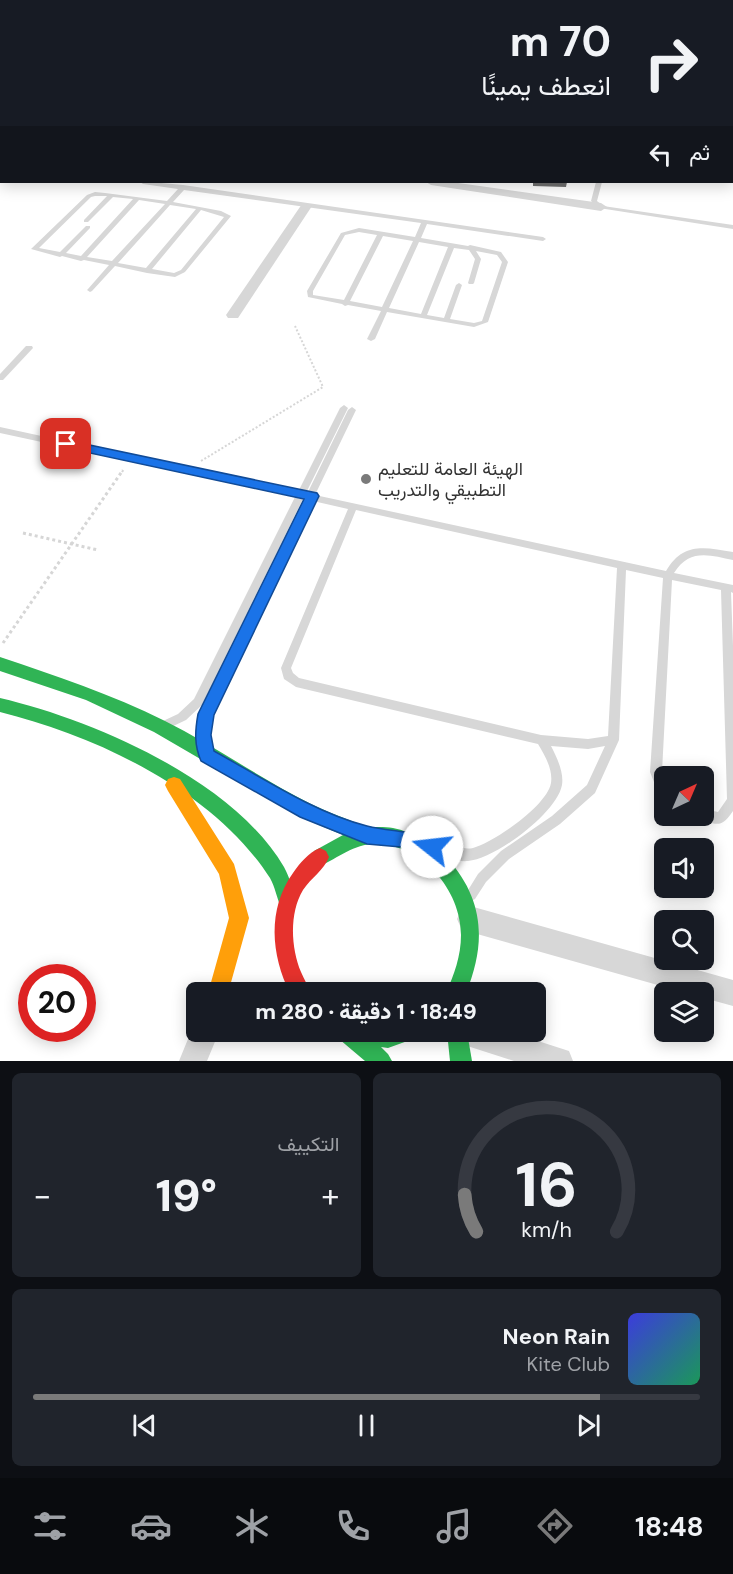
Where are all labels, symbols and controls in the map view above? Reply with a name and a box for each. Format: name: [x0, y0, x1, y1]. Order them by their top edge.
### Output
text: 70 m: [510, 14, 611, 69]
icon: right: [632, 24, 710, 102]
text: انعطف يمينًا: [481, 68, 611, 103]
icon: left: [644, 138, 677, 171]
text: ثم: [689, 138, 710, 167]
pin: [40, 418, 91, 469]
icon: arrive: [49, 427, 82, 460]
place label: الهيئة العامة للتعليم التطبيقي والتدريب: [378, 457, 523, 505]
marker: الهيئة العامة للتعليم التطبيقي والتدريب: [359, 472, 373, 486]
north arrow: [654, 766, 714, 826]
map controls: [654, 766, 714, 1042]
position arrow: [400, 815, 464, 879]
button: sound: [654, 838, 714, 898]
button: search: [654, 910, 714, 970]
speed limit sign: 20: [18, 964, 96, 1042]
button: layers: [654, 982, 714, 1042]
text: 18:49 · 1 دقيقة · 280 m: [255, 997, 477, 1026]
text: التكييف: [277, 1131, 340, 1157]
text: 16: [516, 1144, 578, 1225]
text: 19°: [155, 1166, 217, 1225]
text: −: [33, 1174, 51, 1217]
text: +: [321, 1174, 339, 1217]
text: km/h: [521, 1216, 572, 1244]
text: Neon Rain: [503, 1322, 610, 1351]
text: Kite Club: [527, 1351, 610, 1377]
icon: previous: [128, 1409, 161, 1442]
icon: pause: [350, 1409, 383, 1442]
icon: next: [572, 1409, 605, 1442]
icon: filters: [29, 1505, 71, 1547]
icon: car: [130, 1505, 172, 1547]
icon: climate: [231, 1505, 273, 1547]
icon: phone: [332, 1505, 374, 1547]
icon: music: [433, 1505, 475, 1547]
icon: directions: [534, 1505, 576, 1547]
text: 18:48: [635, 1509, 704, 1544]

